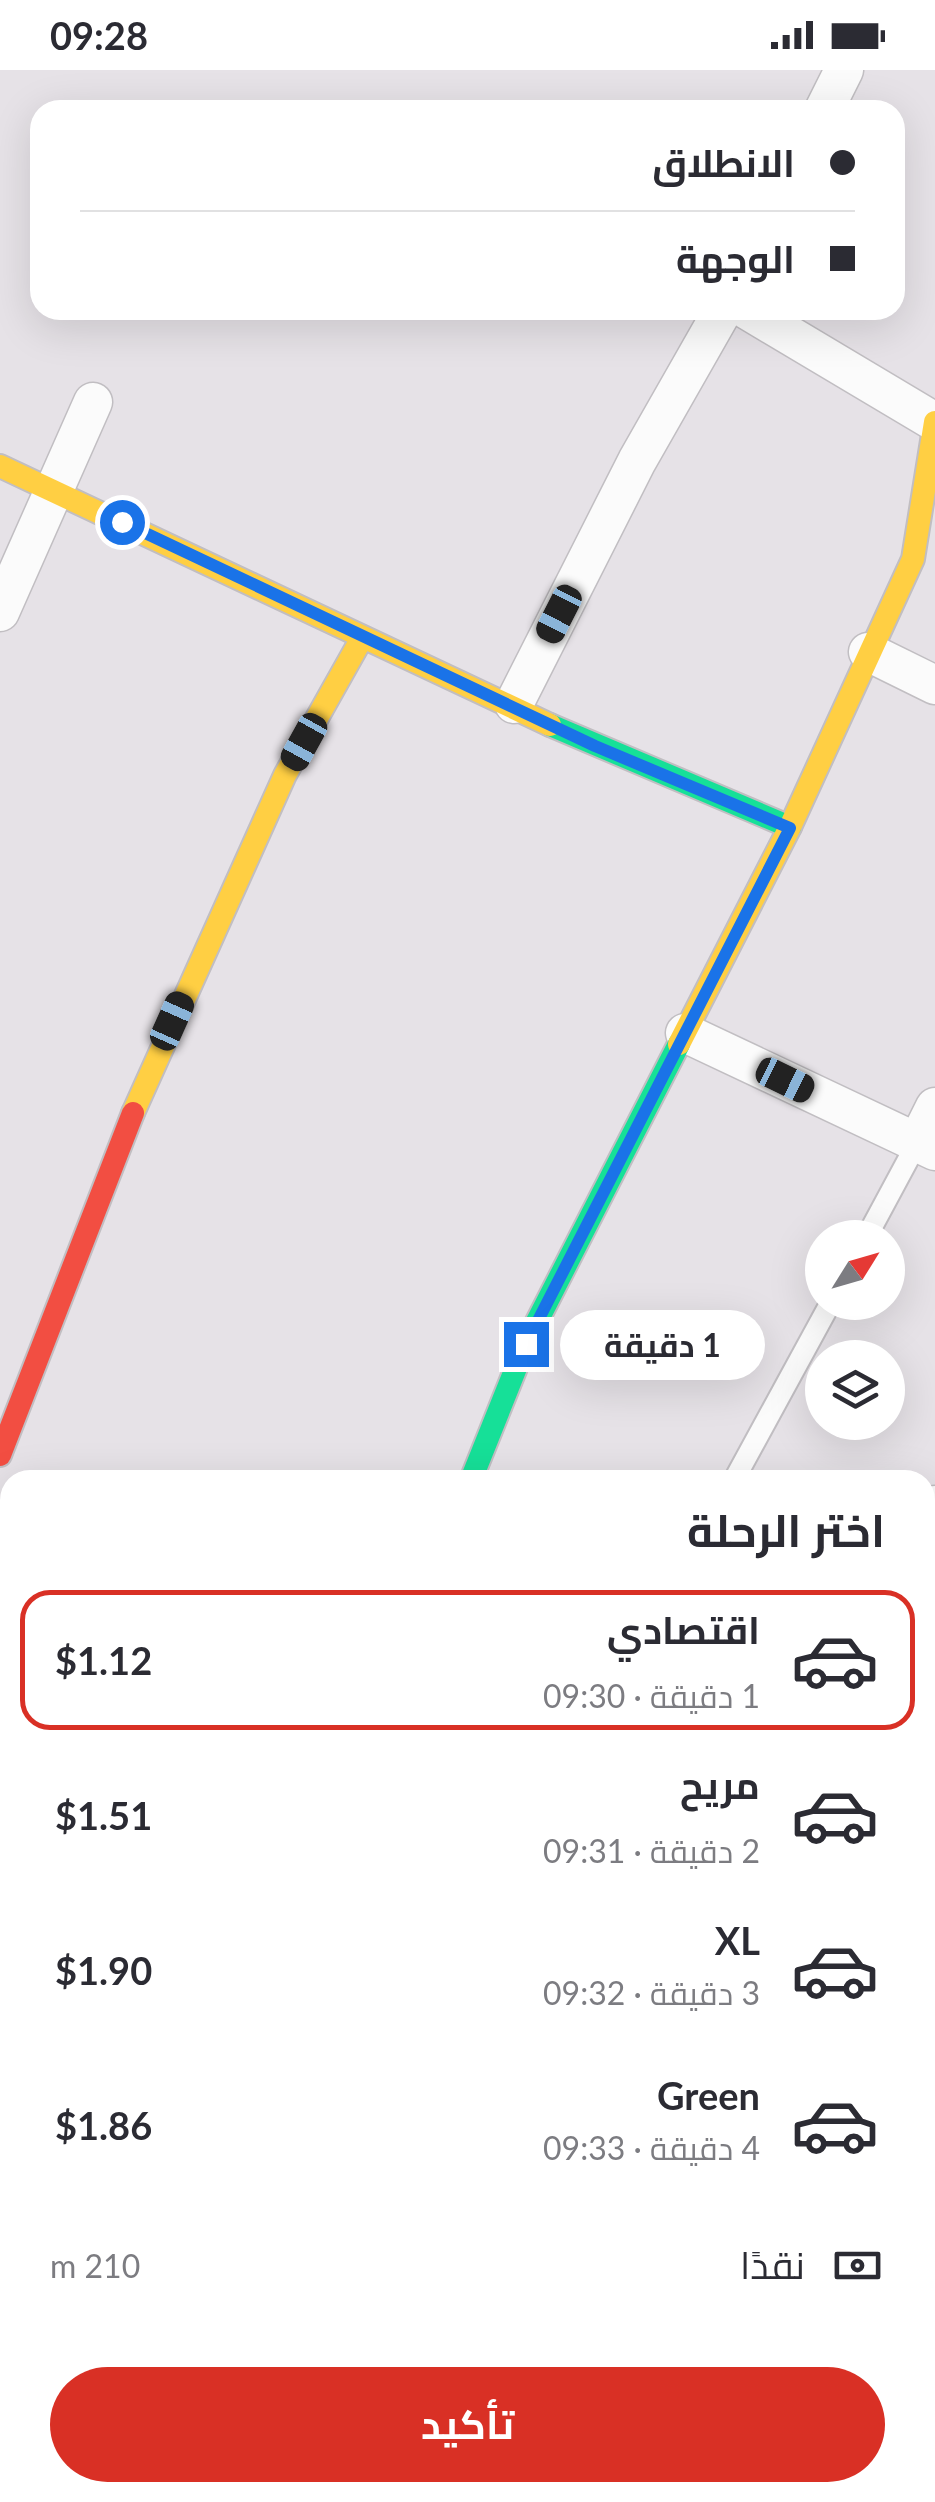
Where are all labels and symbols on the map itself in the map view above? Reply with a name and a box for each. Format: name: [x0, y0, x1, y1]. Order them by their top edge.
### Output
route start: [100, 500, 145, 545]
car: [532, 580, 586, 648]
car: [276, 708, 332, 776]
car: [146, 987, 198, 1055]
car: [751, 1053, 819, 1107]
north arrow: [805, 1220, 905, 1320]
callout: 1 دقيقة: [561, 1309, 766, 1379]
route end: [504, 1322, 549, 1367]

